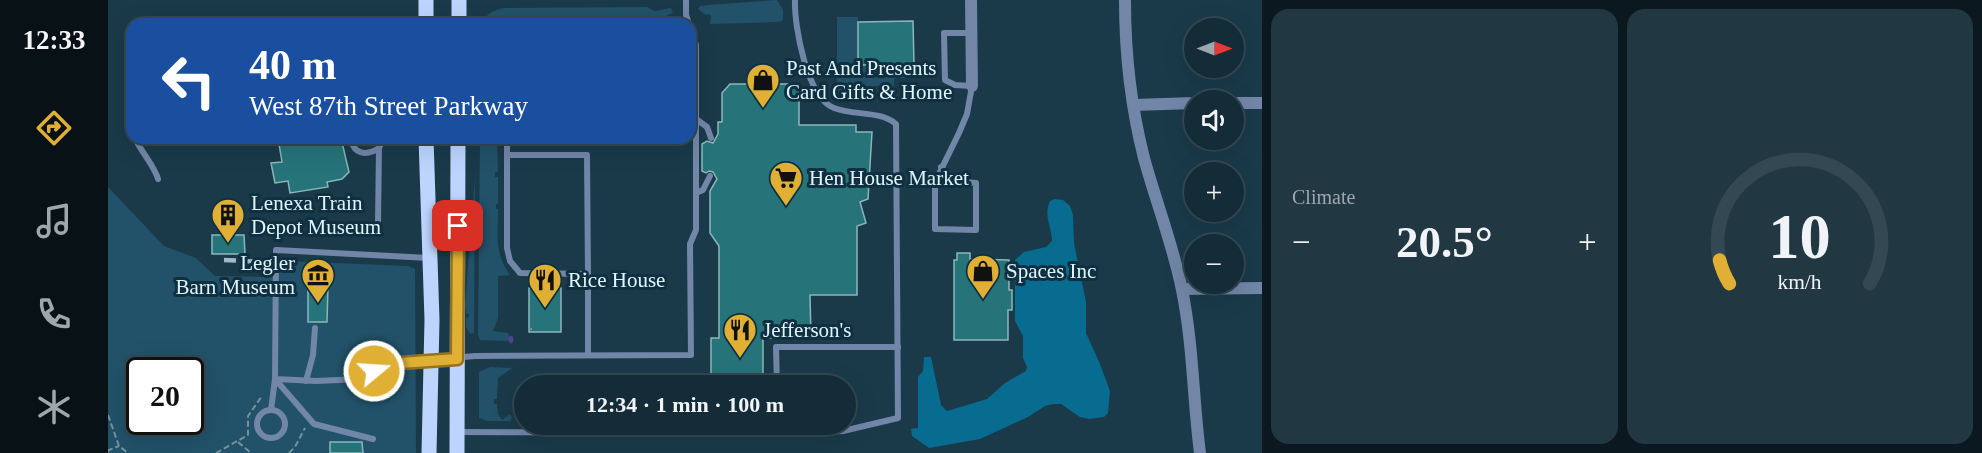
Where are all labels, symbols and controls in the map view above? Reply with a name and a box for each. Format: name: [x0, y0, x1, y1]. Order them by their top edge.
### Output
north arrow: [1184, 18, 1244, 78]
map controls: [1184, 18, 1244, 294]
text: 12:33: [23, 25, 86, 55]
icon: left: [150, 42, 228, 120]
text: 40 m: [249, 42, 337, 88]
place label: Past And Presents Card Gifts & Home: [786, 56, 952, 104]
shop icon: Past And Presents Card Gifts & Home: [745, 62, 781, 109]
button: sound: [1184, 90, 1244, 150]
text: West 87th Street Parkway: [249, 91, 528, 121]
icon: directions: [33, 107, 75, 149]
supermarket icon: Hen House Market: [768, 160, 804, 207]
button: +: [1184, 162, 1244, 222]
place label: Hen House Market: [809, 166, 969, 190]
text: Climate: [1292, 186, 1355, 208]
place label: Lenexa Train Depot Museum: [251, 191, 381, 239]
building icon: Lenexa Train Depot Museum: [210, 197, 246, 244]
icon: music: [33, 200, 75, 242]
pin: [432, 200, 483, 251]
text: 10: [1769, 202, 1831, 271]
icon: arrive: [441, 209, 474, 242]
text: 20.5°: [1396, 217, 1493, 267]
text: −: [1292, 224, 1311, 260]
text: +: [1578, 224, 1597, 260]
button: −: [1184, 234, 1244, 294]
place label: Legler Barn Museum: [175, 251, 295, 299]
shop icon: Spaces Inc: [965, 253, 1001, 300]
museum icon: Legler Barn Museum: [300, 257, 336, 304]
place label: Spaces Inc: [1006, 259, 1096, 283]
restaurant icon: Rice House: [527, 262, 563, 309]
place label: Rice House: [568, 268, 665, 292]
text: km/h: [1778, 270, 1822, 294]
icon: phone: [33, 293, 75, 335]
restaurant icon: Jefferson's: [722, 312, 758, 359]
place label: Jefferson's: [763, 318, 852, 342]
position arrow: [342, 339, 406, 403]
speed limit sign: 20: [126, 357, 204, 435]
icon: climate: [33, 386, 75, 428]
text: 12:34 · 1 min · 100 m: [586, 392, 784, 417]

